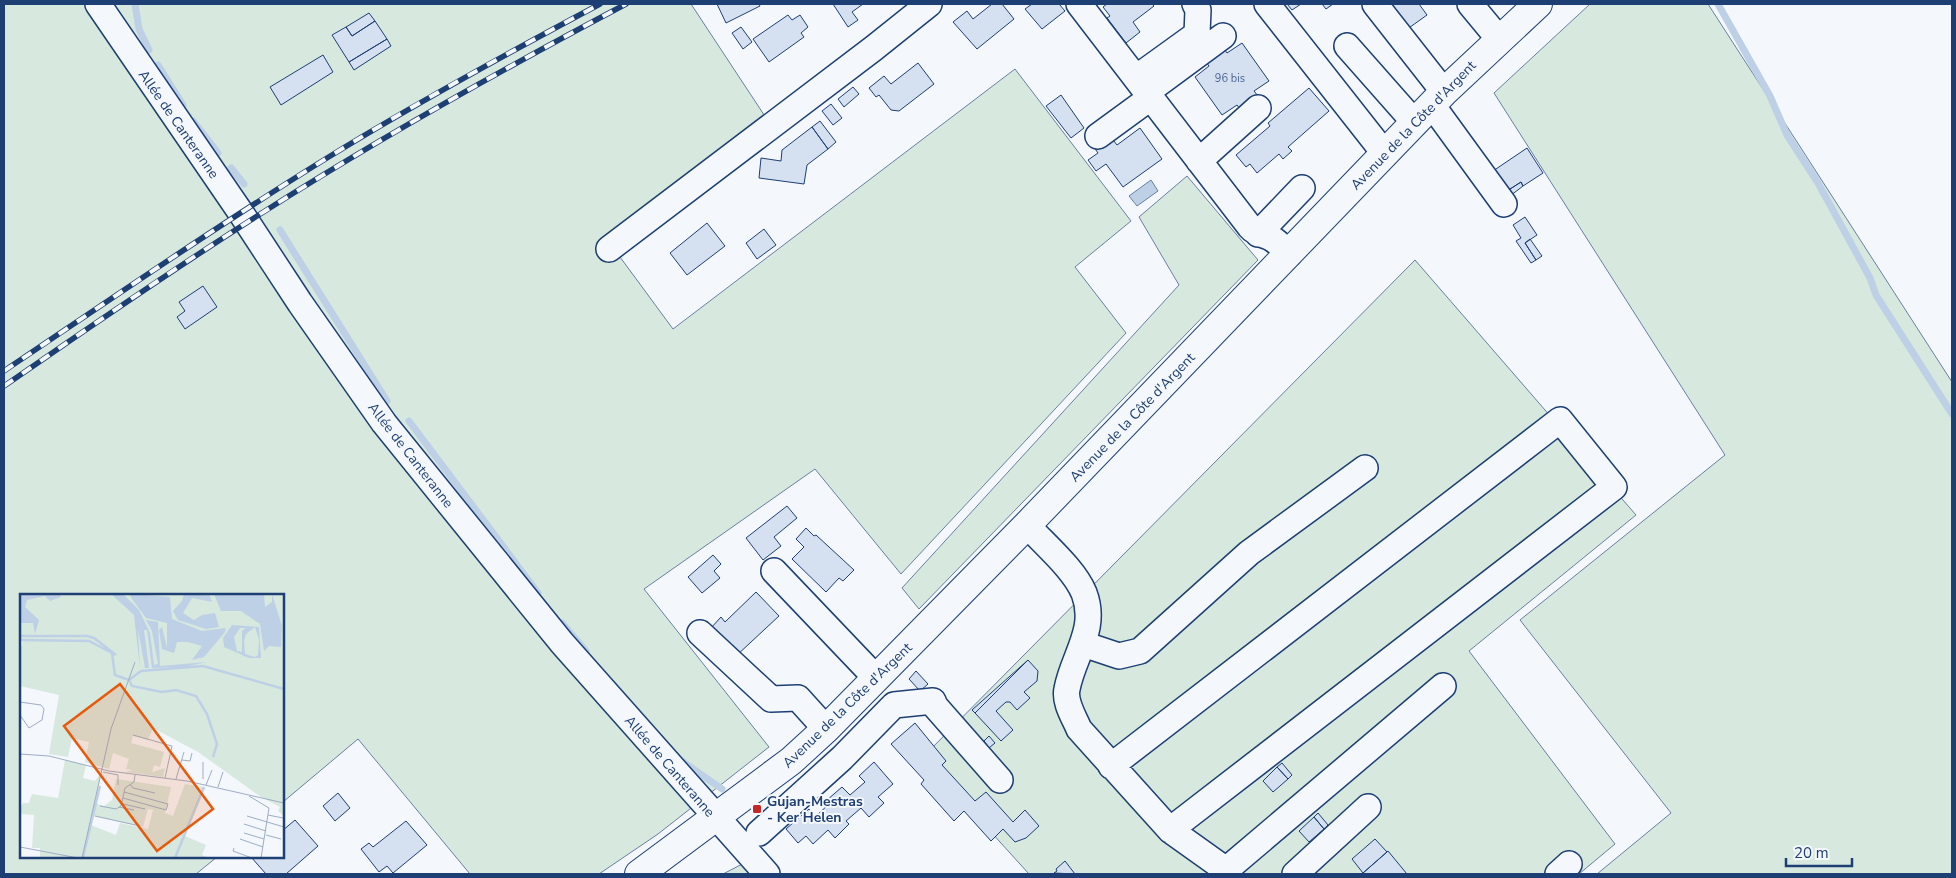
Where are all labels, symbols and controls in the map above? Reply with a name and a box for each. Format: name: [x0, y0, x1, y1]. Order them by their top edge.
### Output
street label: Avenue de la Côte d'Argent: [1346, 56, 1480, 194]
street label: Allée de Canteranne: [134, 66, 223, 182]
house number: 96 bis: [1215, 71, 1245, 86]
street label: Avenue de la Côte d'Argent: [1065, 348, 1199, 486]
street label: Allée de Canteranne: [364, 399, 458, 512]
inset map: [20, 594, 284, 858]
street label: Avenue de la Côte d'Argent: [779, 638, 916, 772]
street label: Allée de Canteranne: [620, 712, 719, 821]
place label: Gujan-Mestras - Ker Helen: [767, 792, 863, 827]
marker: Gujan-Mestras - Ker Helen: [751, 803, 763, 815]
scale bar: [1786, 836, 1852, 868]
text: 20 m: [1794, 843, 1829, 863]

